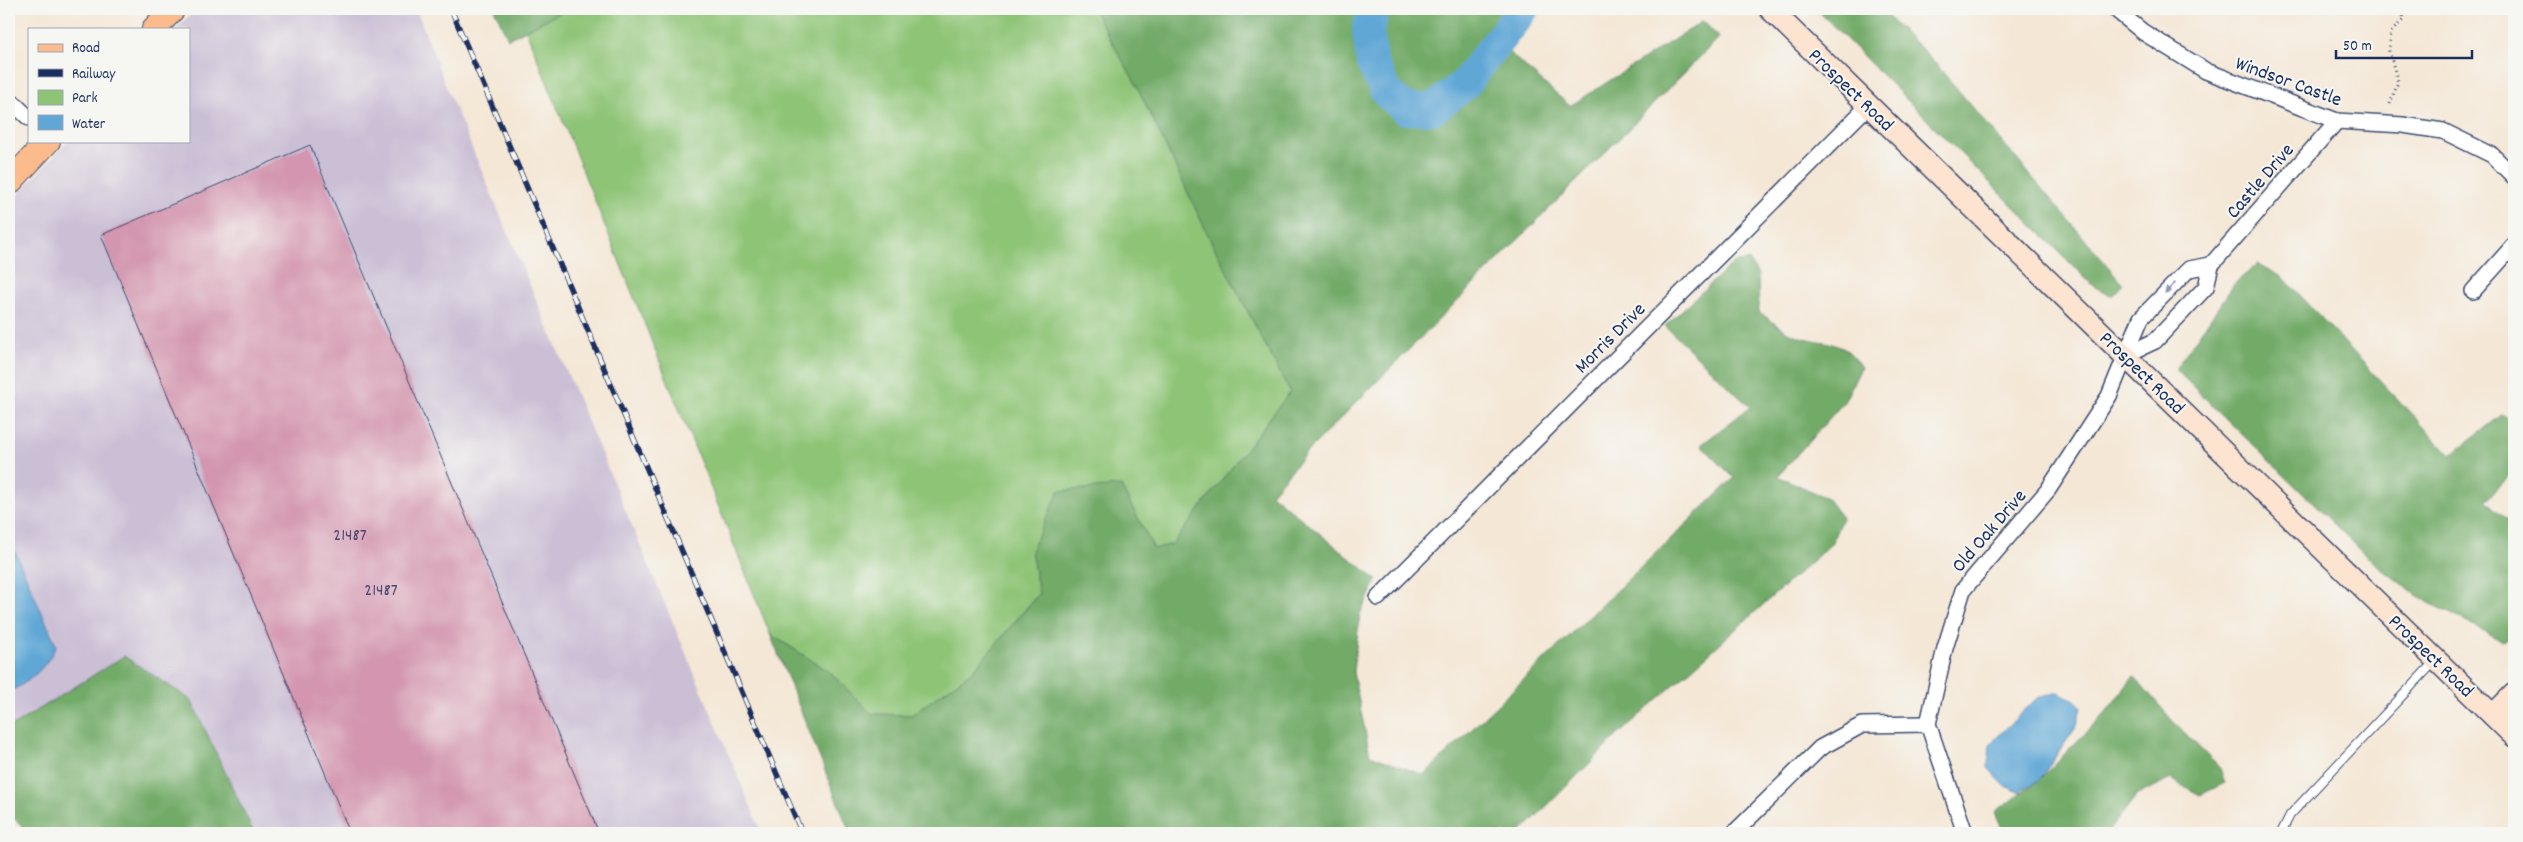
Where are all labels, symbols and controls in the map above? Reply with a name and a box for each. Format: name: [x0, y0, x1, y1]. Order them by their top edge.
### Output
legend: [28, 28, 190, 142]
scale bar: [2336, 28, 2472, 60]
text: 50 m: [2343, 36, 2372, 58]
text: Road: [72, 38, 100, 60]
street label: Prospect Road: [1801, 43, 1899, 139]
street label: Windsor Castle: [2231, 51, 2345, 115]
text: Railway: [72, 64, 116, 86]
text: Park: [72, 88, 98, 110]
text: Water: [72, 114, 106, 136]
street label: Castle Drive: [2221, 138, 2302, 226]
one-way arrow: [2164, 281, 2176, 293]
street label: Morris Drive: [1569, 297, 1653, 381]
street label: Prospect Road: [2092, 326, 2190, 422]
street label: Old Oak Drive: [1946, 484, 2035, 580]
house number: 21487: [333, 524, 367, 549]
house number: 21487: [364, 579, 398, 604]
street label: Prospect Road: [2381, 609, 2479, 705]

